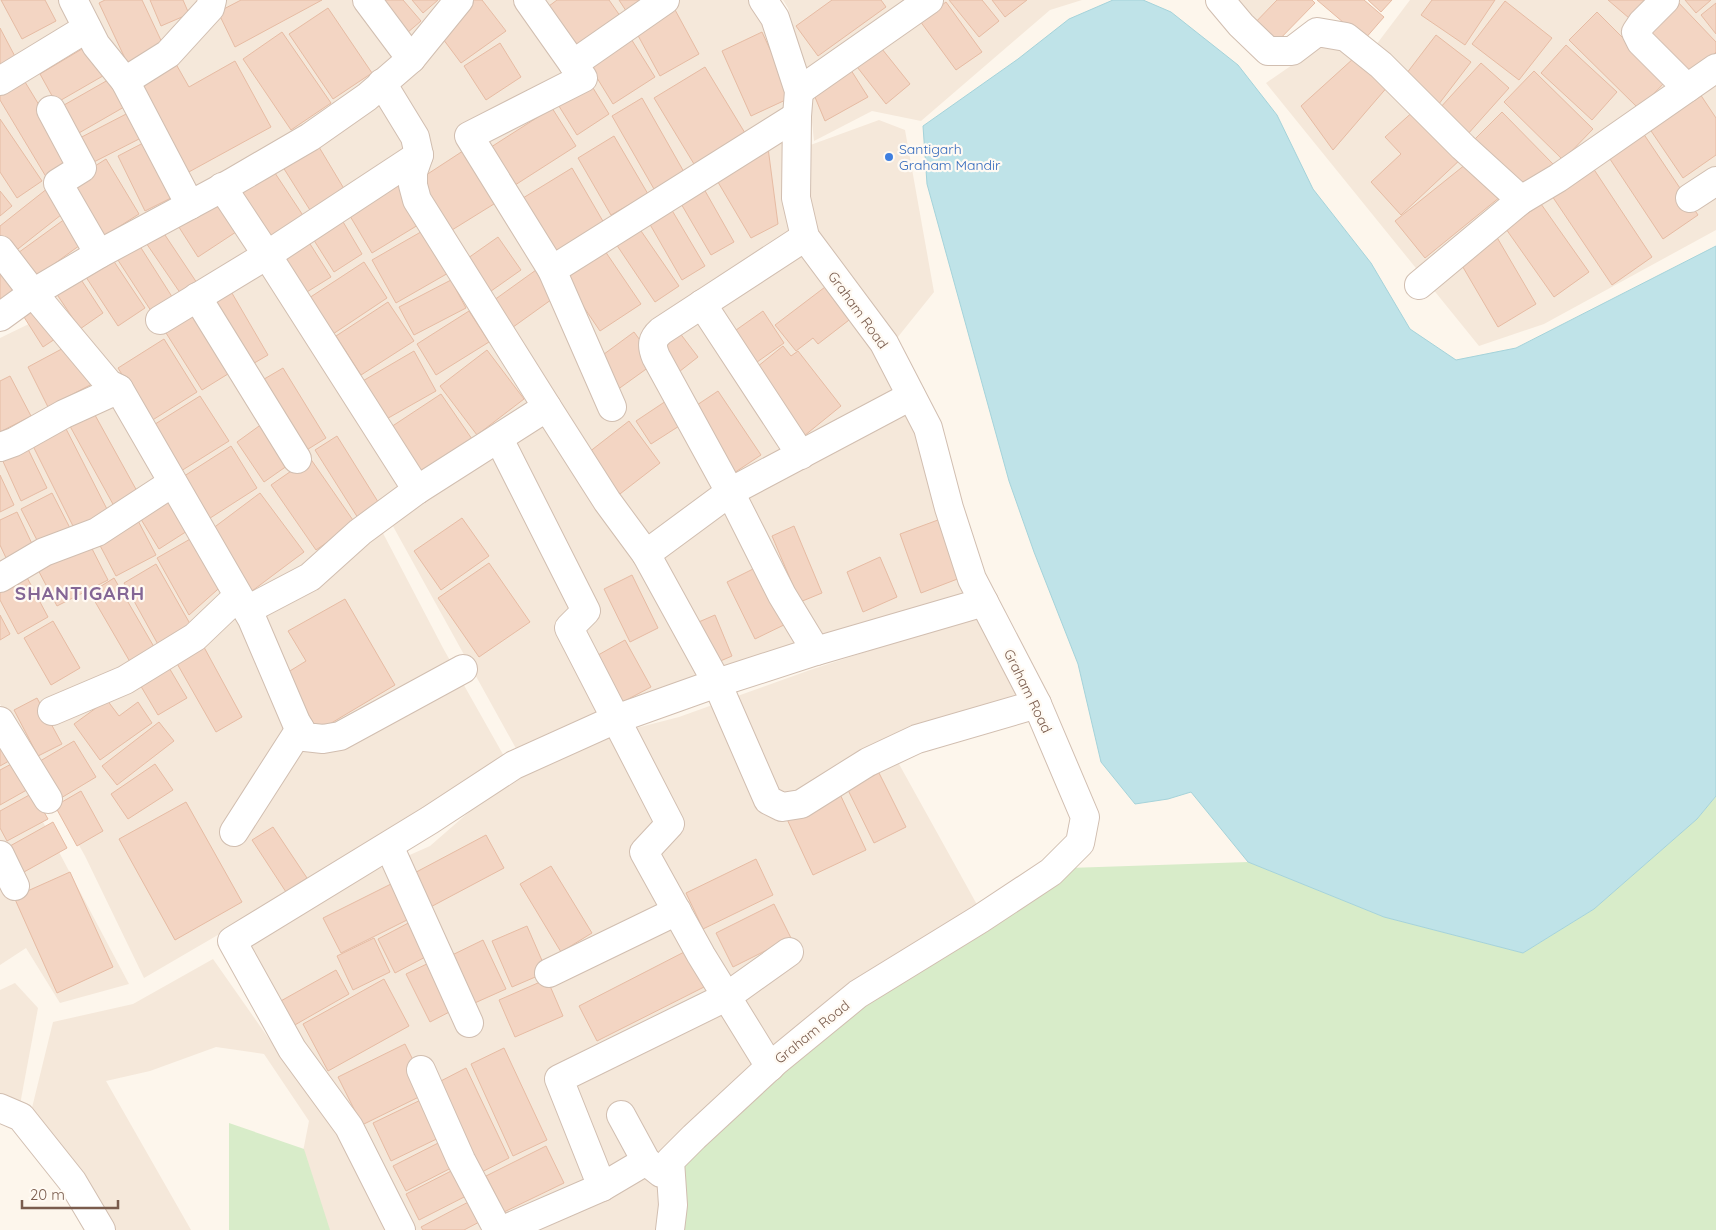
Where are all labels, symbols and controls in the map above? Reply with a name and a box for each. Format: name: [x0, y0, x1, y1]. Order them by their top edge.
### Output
place label: Santigarh Graham Mandir: [899, 140, 1001, 174]
marker: Santigarh Graham Mandir: [883, 151, 895, 163]
street label: Graham Road: [824, 268, 892, 352]
district label: SHANTIGARH: [15, 581, 145, 605]
street label: Graham Road: [1000, 646, 1056, 736]
street label: Graham Road: [771, 996, 853, 1068]
scale bar: [22, 1178, 119, 1210]
text: 20 m: [30, 1185, 65, 1204]

